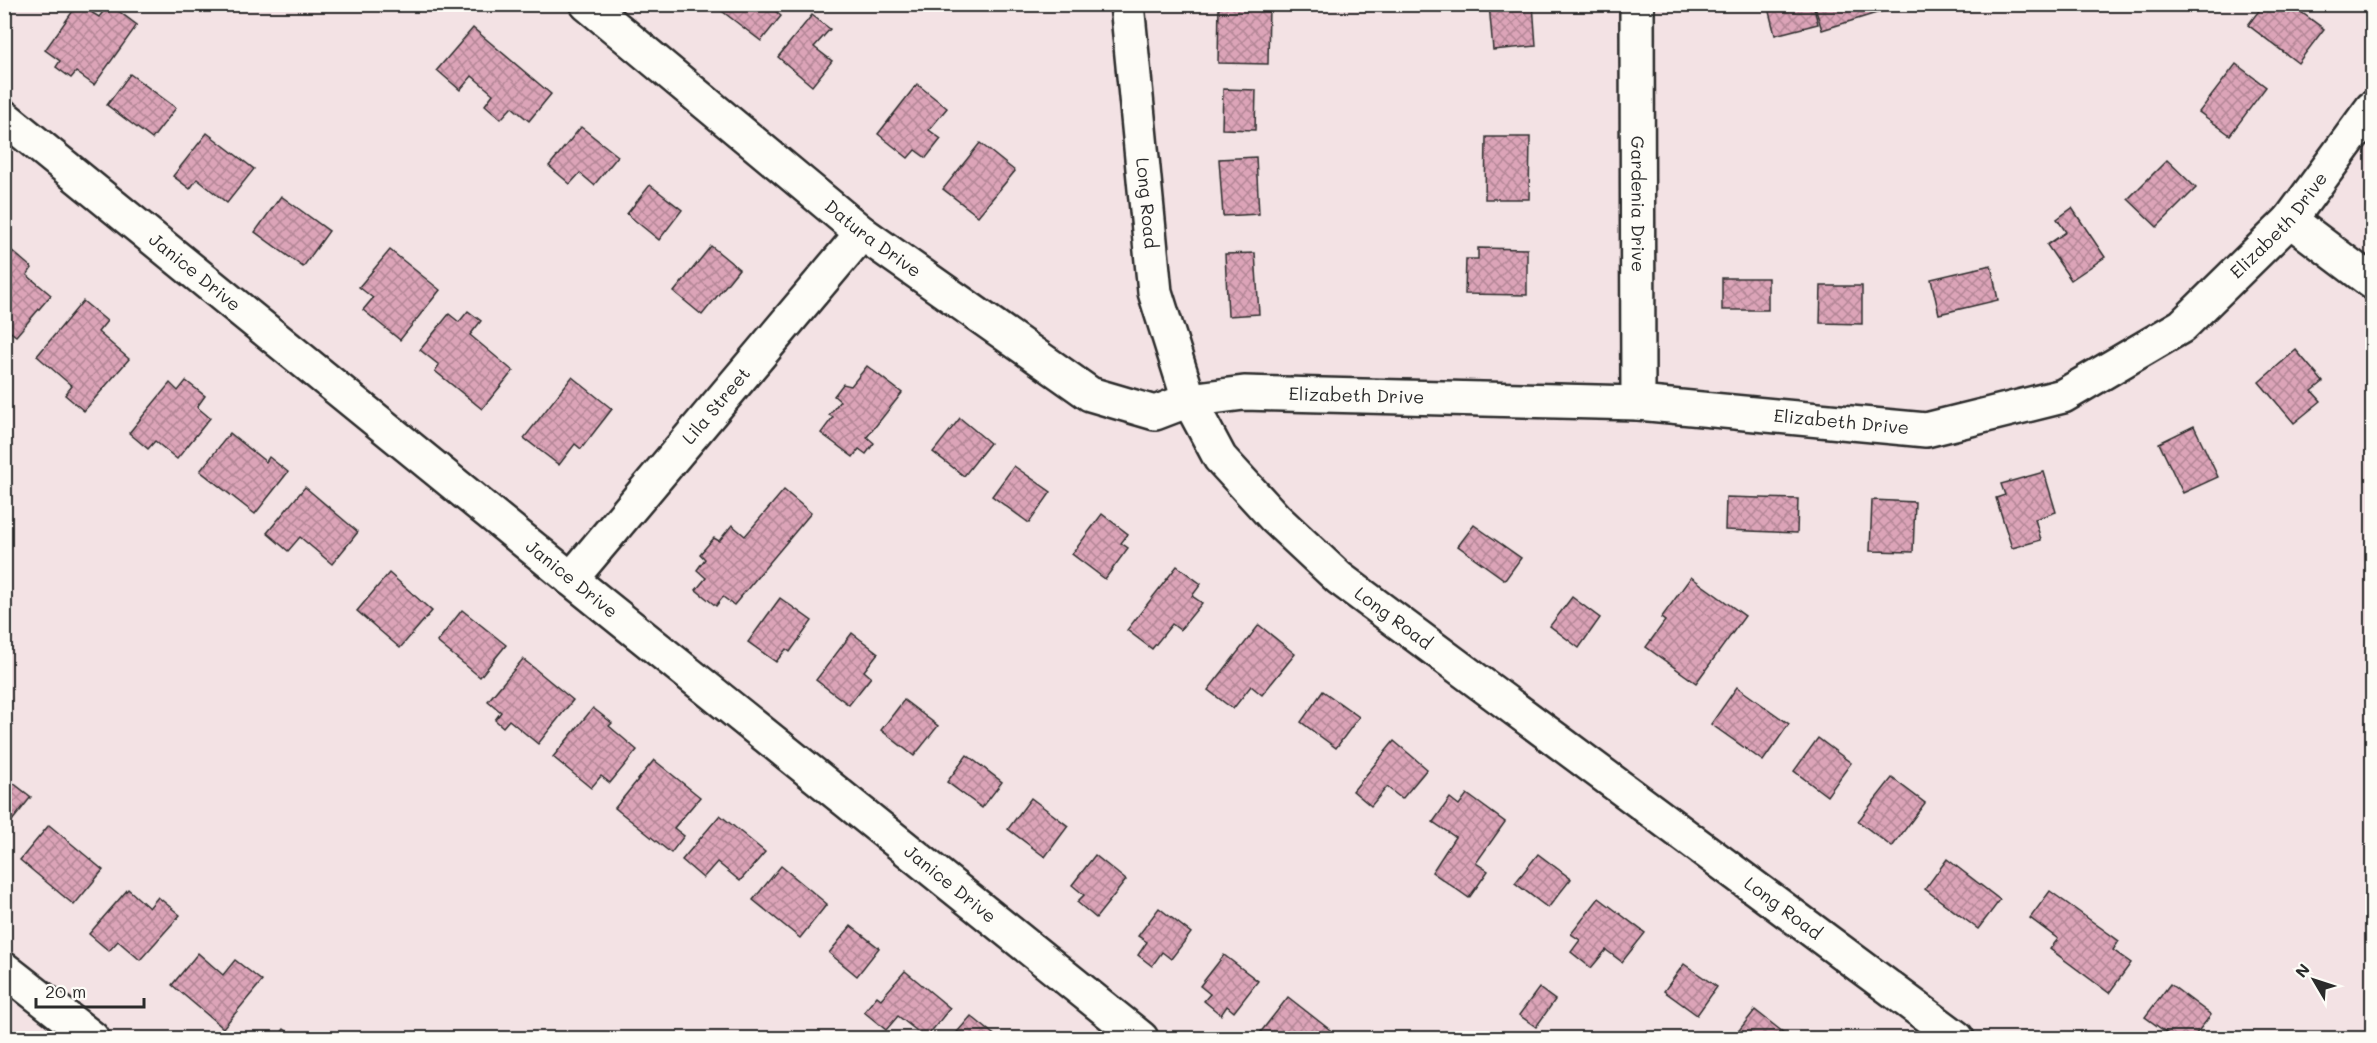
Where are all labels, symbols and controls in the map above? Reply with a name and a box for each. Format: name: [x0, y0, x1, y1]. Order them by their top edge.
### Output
street label: Gardenia Drive: [1626, 136, 1651, 272]
street label: Long Road: [1131, 156, 1164, 250]
street label: Elizabeth Drive: [2224, 167, 2332, 283]
street label: Datura Drive: [820, 194, 926, 282]
street label: Janice Drive: [144, 227, 246, 316]
street label: Lila Street: [676, 362, 755, 449]
street label: Elizabeth Drive: [1288, 381, 1425, 409]
street label: Elizabeth Drive: [1773, 403, 1910, 439]
street label: Janice Drive: [521, 534, 623, 623]
street label: Long Road: [1350, 581, 1438, 654]
street label: Janice Drive: [900, 839, 1002, 928]
street label: Long Road: [1740, 871, 1827, 945]
north arrow: [2284, 950, 2344, 1010]
text: N: [2290, 959, 2314, 982]
scale bar: [36, 971, 144, 1009]
text: 20 m: [45, 979, 86, 1003]

